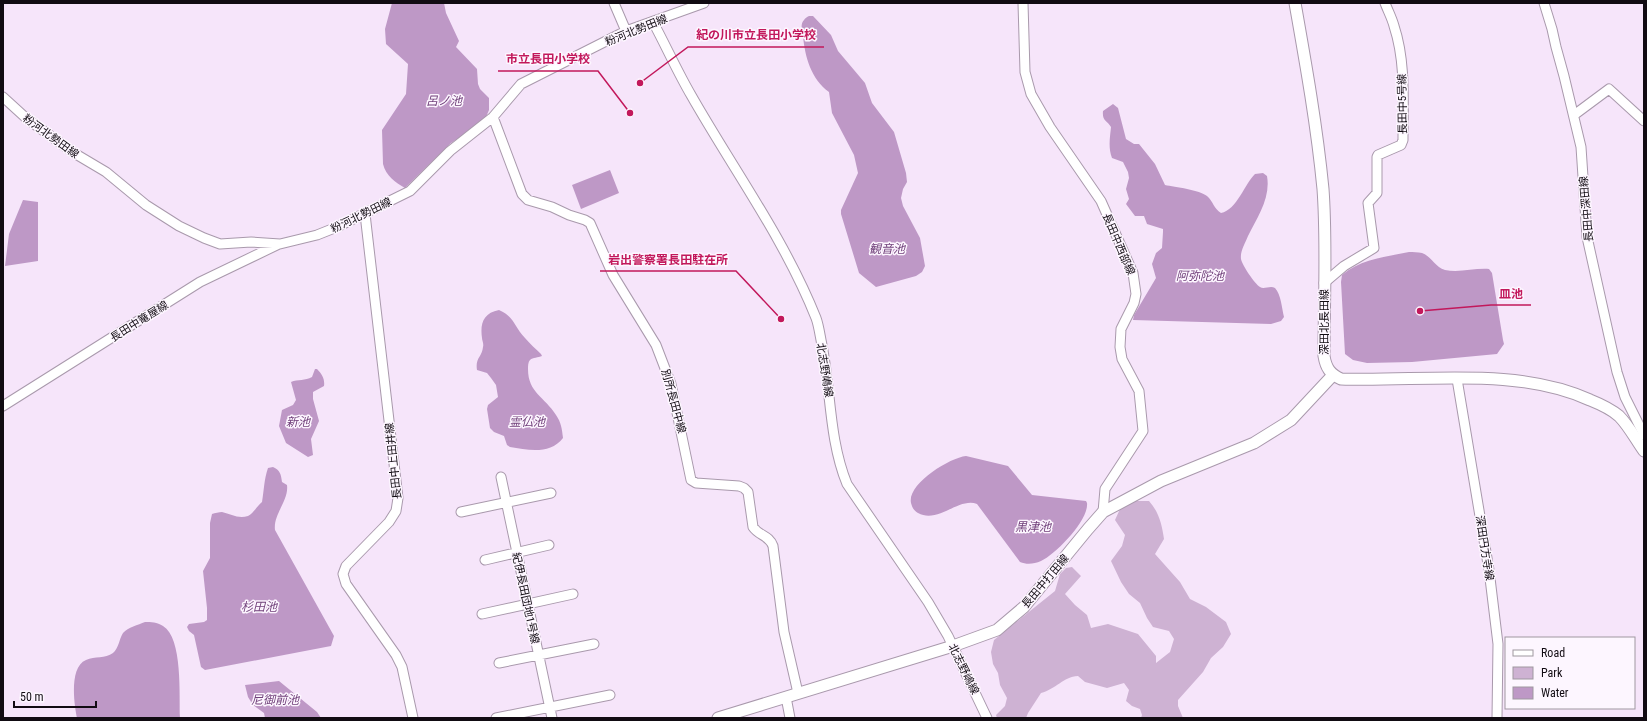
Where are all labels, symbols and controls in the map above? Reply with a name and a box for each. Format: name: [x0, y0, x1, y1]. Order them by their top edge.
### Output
street label: 粉河北勢田線: [603, 12, 669, 49]
callout: 紀の川市立長田小学校: [688, 23, 824, 47]
text: 紀の川市立長田小学校: [696, 28, 816, 42]
callout: 市立長田小学校: [498, 47, 598, 71]
text: 市立長田小学校: [506, 52, 590, 66]
street label: 長田中5号線: [1395, 74, 1410, 134]
water label: 呂ノ池: [426, 94, 463, 108]
street label: 粉河北勢田線: [20, 112, 81, 161]
street label: 長田中深田線: [1577, 176, 1596, 242]
street label: 粉河北勢田線: [329, 195, 394, 236]
street label: 長田中西部線: [1100, 211, 1137, 277]
water label: 観音池: [869, 242, 906, 256]
callout: 岩出警察署長田駐在所: [600, 247, 736, 271]
text: 岩出警察署長田駐在所: [608, 253, 728, 267]
water label: 阿弥陀池: [1176, 269, 1225, 283]
callout: 皿池: [1491, 281, 1531, 305]
text: 皿池: [1499, 287, 1523, 301]
street label: 深田北長田線: [1318, 289, 1331, 355]
street label: 長田中篭屋線: [108, 298, 171, 344]
street label: 北志野嶋線: [814, 342, 835, 398]
street label: 別所長田中線: [659, 368, 688, 435]
water label: 新池: [286, 415, 311, 429]
water label: 霊仏池: [509, 415, 546, 429]
street label: 長田中上田井線: [383, 422, 404, 500]
street label: 深田円方寺線: [1473, 514, 1496, 582]
water label: 黒津池: [1015, 520, 1052, 534]
street label: 紀伊長田団地1号線: [509, 551, 542, 645]
street label: 長田中打田線: [1019, 552, 1072, 611]
water label: 杉田池: [241, 600, 278, 614]
legend: [1505, 637, 1635, 709]
street label: 北志野嶋線: [946, 642, 981, 697]
text: Road: [1541, 646, 1565, 660]
text: Park: [1541, 666, 1563, 680]
scale bar: [14, 683, 96, 709]
text: Water: [1541, 686, 1569, 700]
text: 50 m: [20, 690, 44, 704]
water label: 尼御前池: [251, 693, 300, 707]

